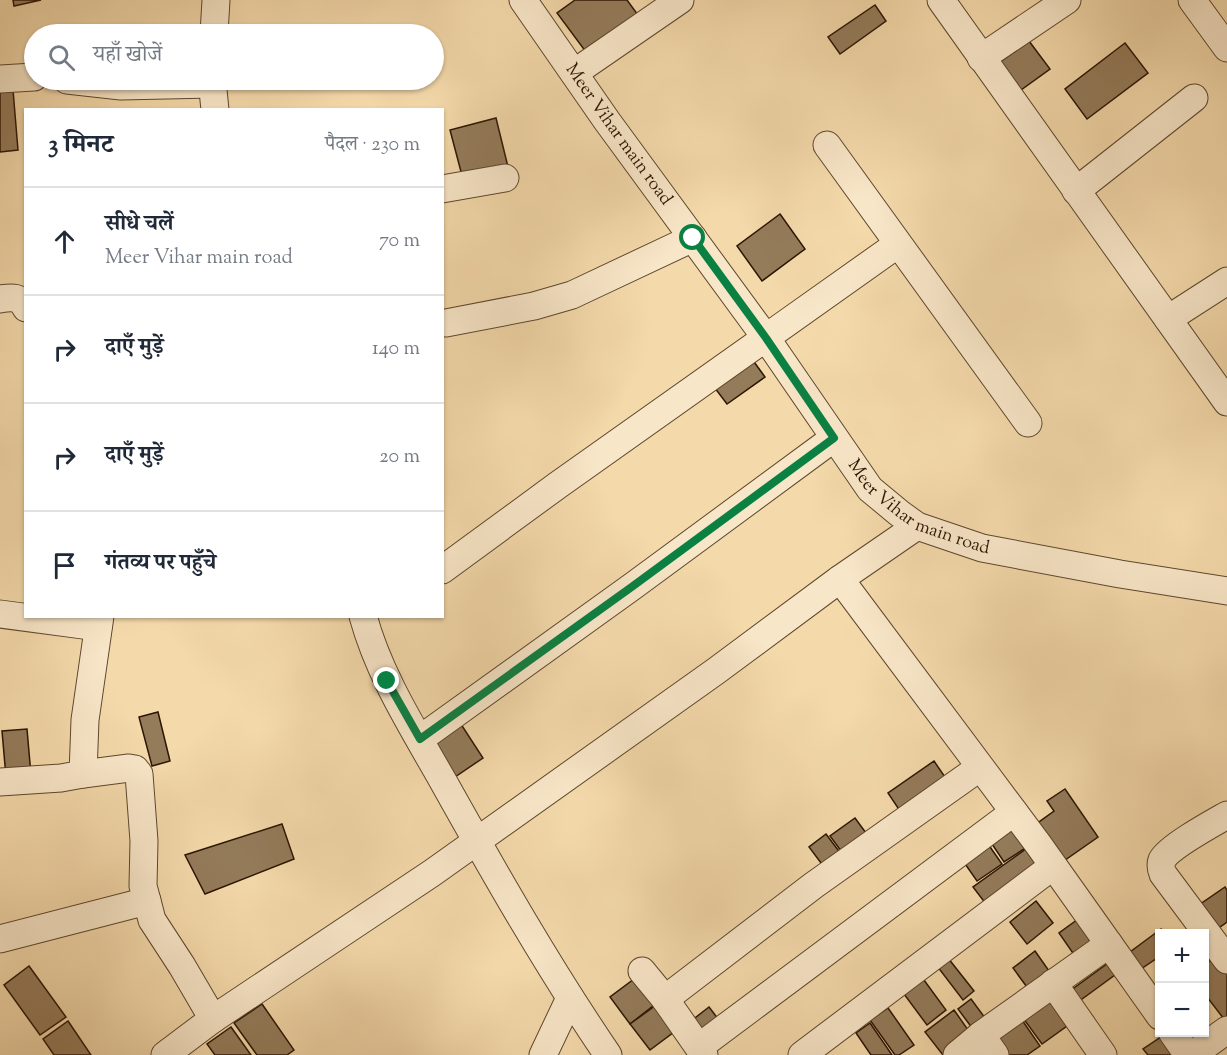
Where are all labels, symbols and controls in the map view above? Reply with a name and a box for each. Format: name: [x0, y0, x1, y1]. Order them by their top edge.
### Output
search box: [24, 24, 444, 90]
text: यहाँ खोजें: [93, 40, 162, 72]
icon: search: [45, 41, 78, 74]
street label: Meer Vihar main road: [558, 59, 678, 211]
text: 3 मिनट: [48, 127, 113, 164]
text: पैदल · 230 m: [325, 131, 420, 160]
text: सीधे चलें: [105, 209, 174, 241]
route start: [679, 224, 705, 250]
icon: ahead: [48, 225, 81, 258]
text: 70 m: [379, 227, 420, 256]
text: Meer Vihar main road: [105, 244, 293, 273]
text: दाएँ मुड़ें: [105, 332, 164, 364]
icon: right: [48, 333, 81, 366]
text: 140 m: [372, 335, 420, 364]
text: दाएँ मुड़ें: [105, 440, 164, 472]
icon: right: [48, 441, 81, 474]
text: 20 m: [379, 443, 420, 472]
street label: Meer Vihar main road: [840, 454, 992, 562]
text: गंतव्य पर पहुँचे: [105, 548, 216, 580]
icon: arrive: [48, 549, 81, 582]
route end: [373, 667, 399, 693]
map controls: [1155, 929, 1209, 1037]
button: +: [1155, 929, 1209, 983]
button: −: [1155, 983, 1209, 1037]

